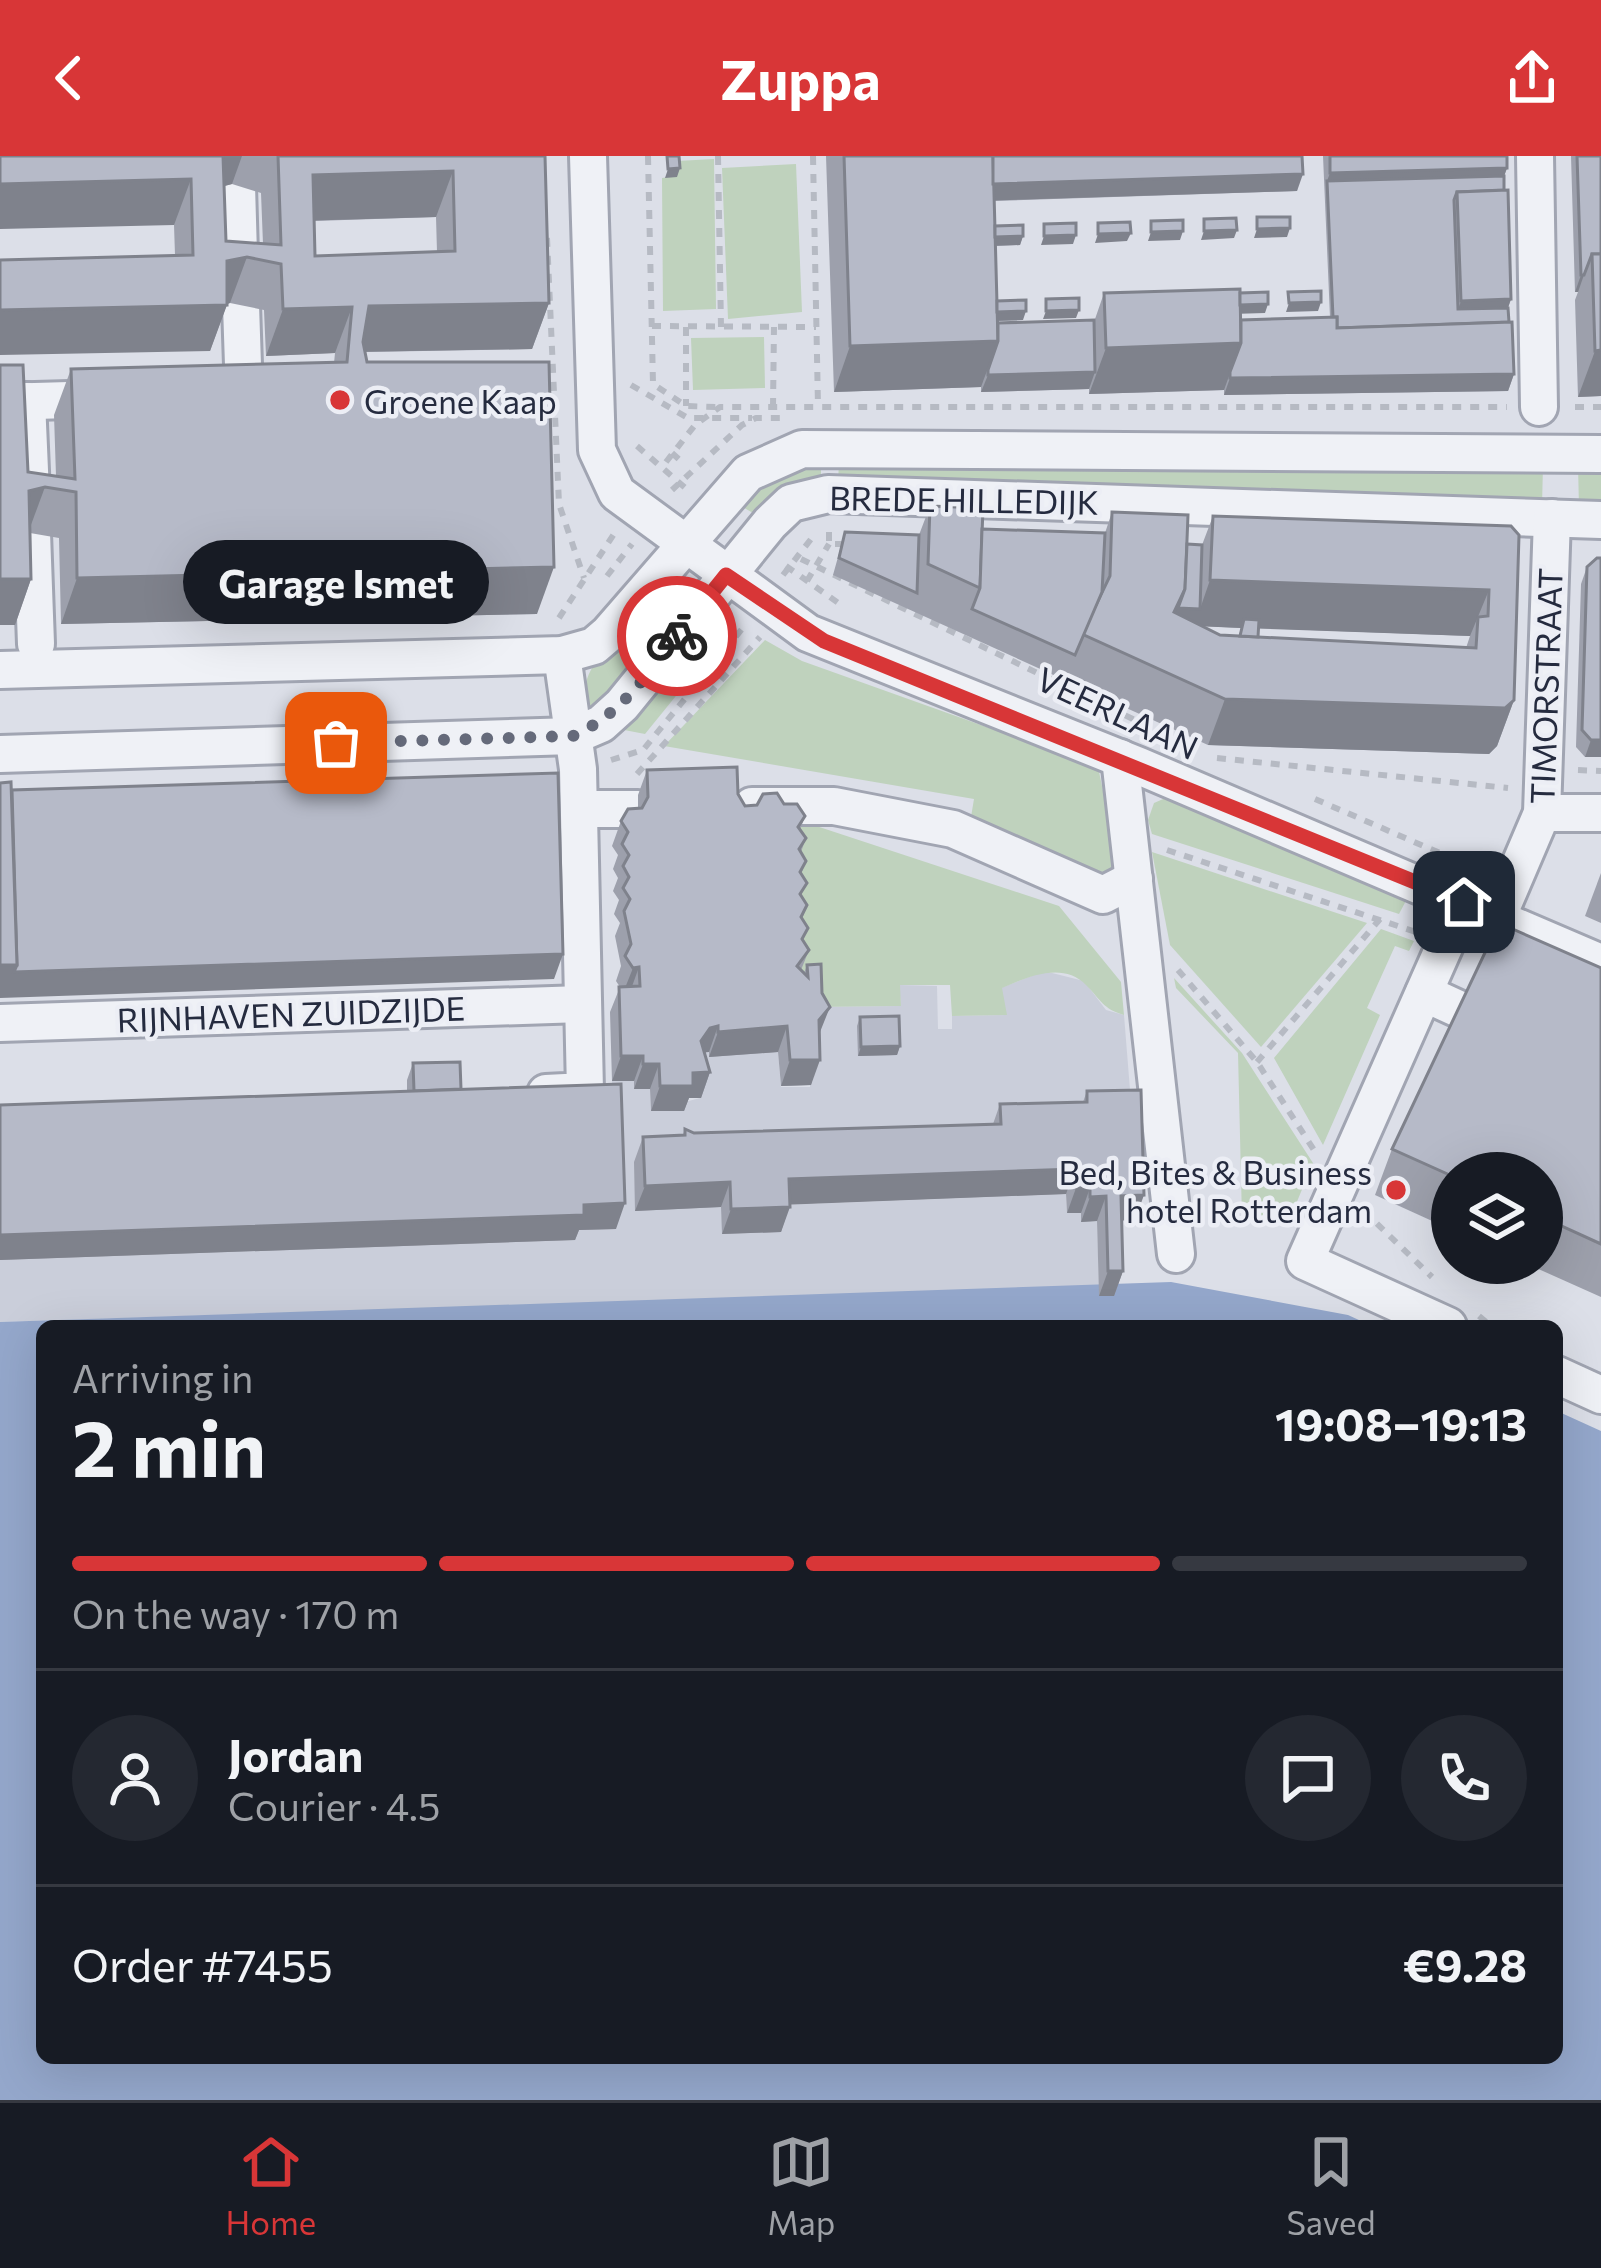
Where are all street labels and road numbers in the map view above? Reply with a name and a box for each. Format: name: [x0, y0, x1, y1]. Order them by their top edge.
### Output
street label: BREDE HILLEDIJK: [829, 476, 1099, 522]
street label: TIMORSTRAAT: [1520, 567, 1570, 805]
street label: VEERLAAN: [1031, 657, 1205, 767]
street label: RIJNHAVEN ZUIDZIJDE: [116, 986, 466, 1040]

